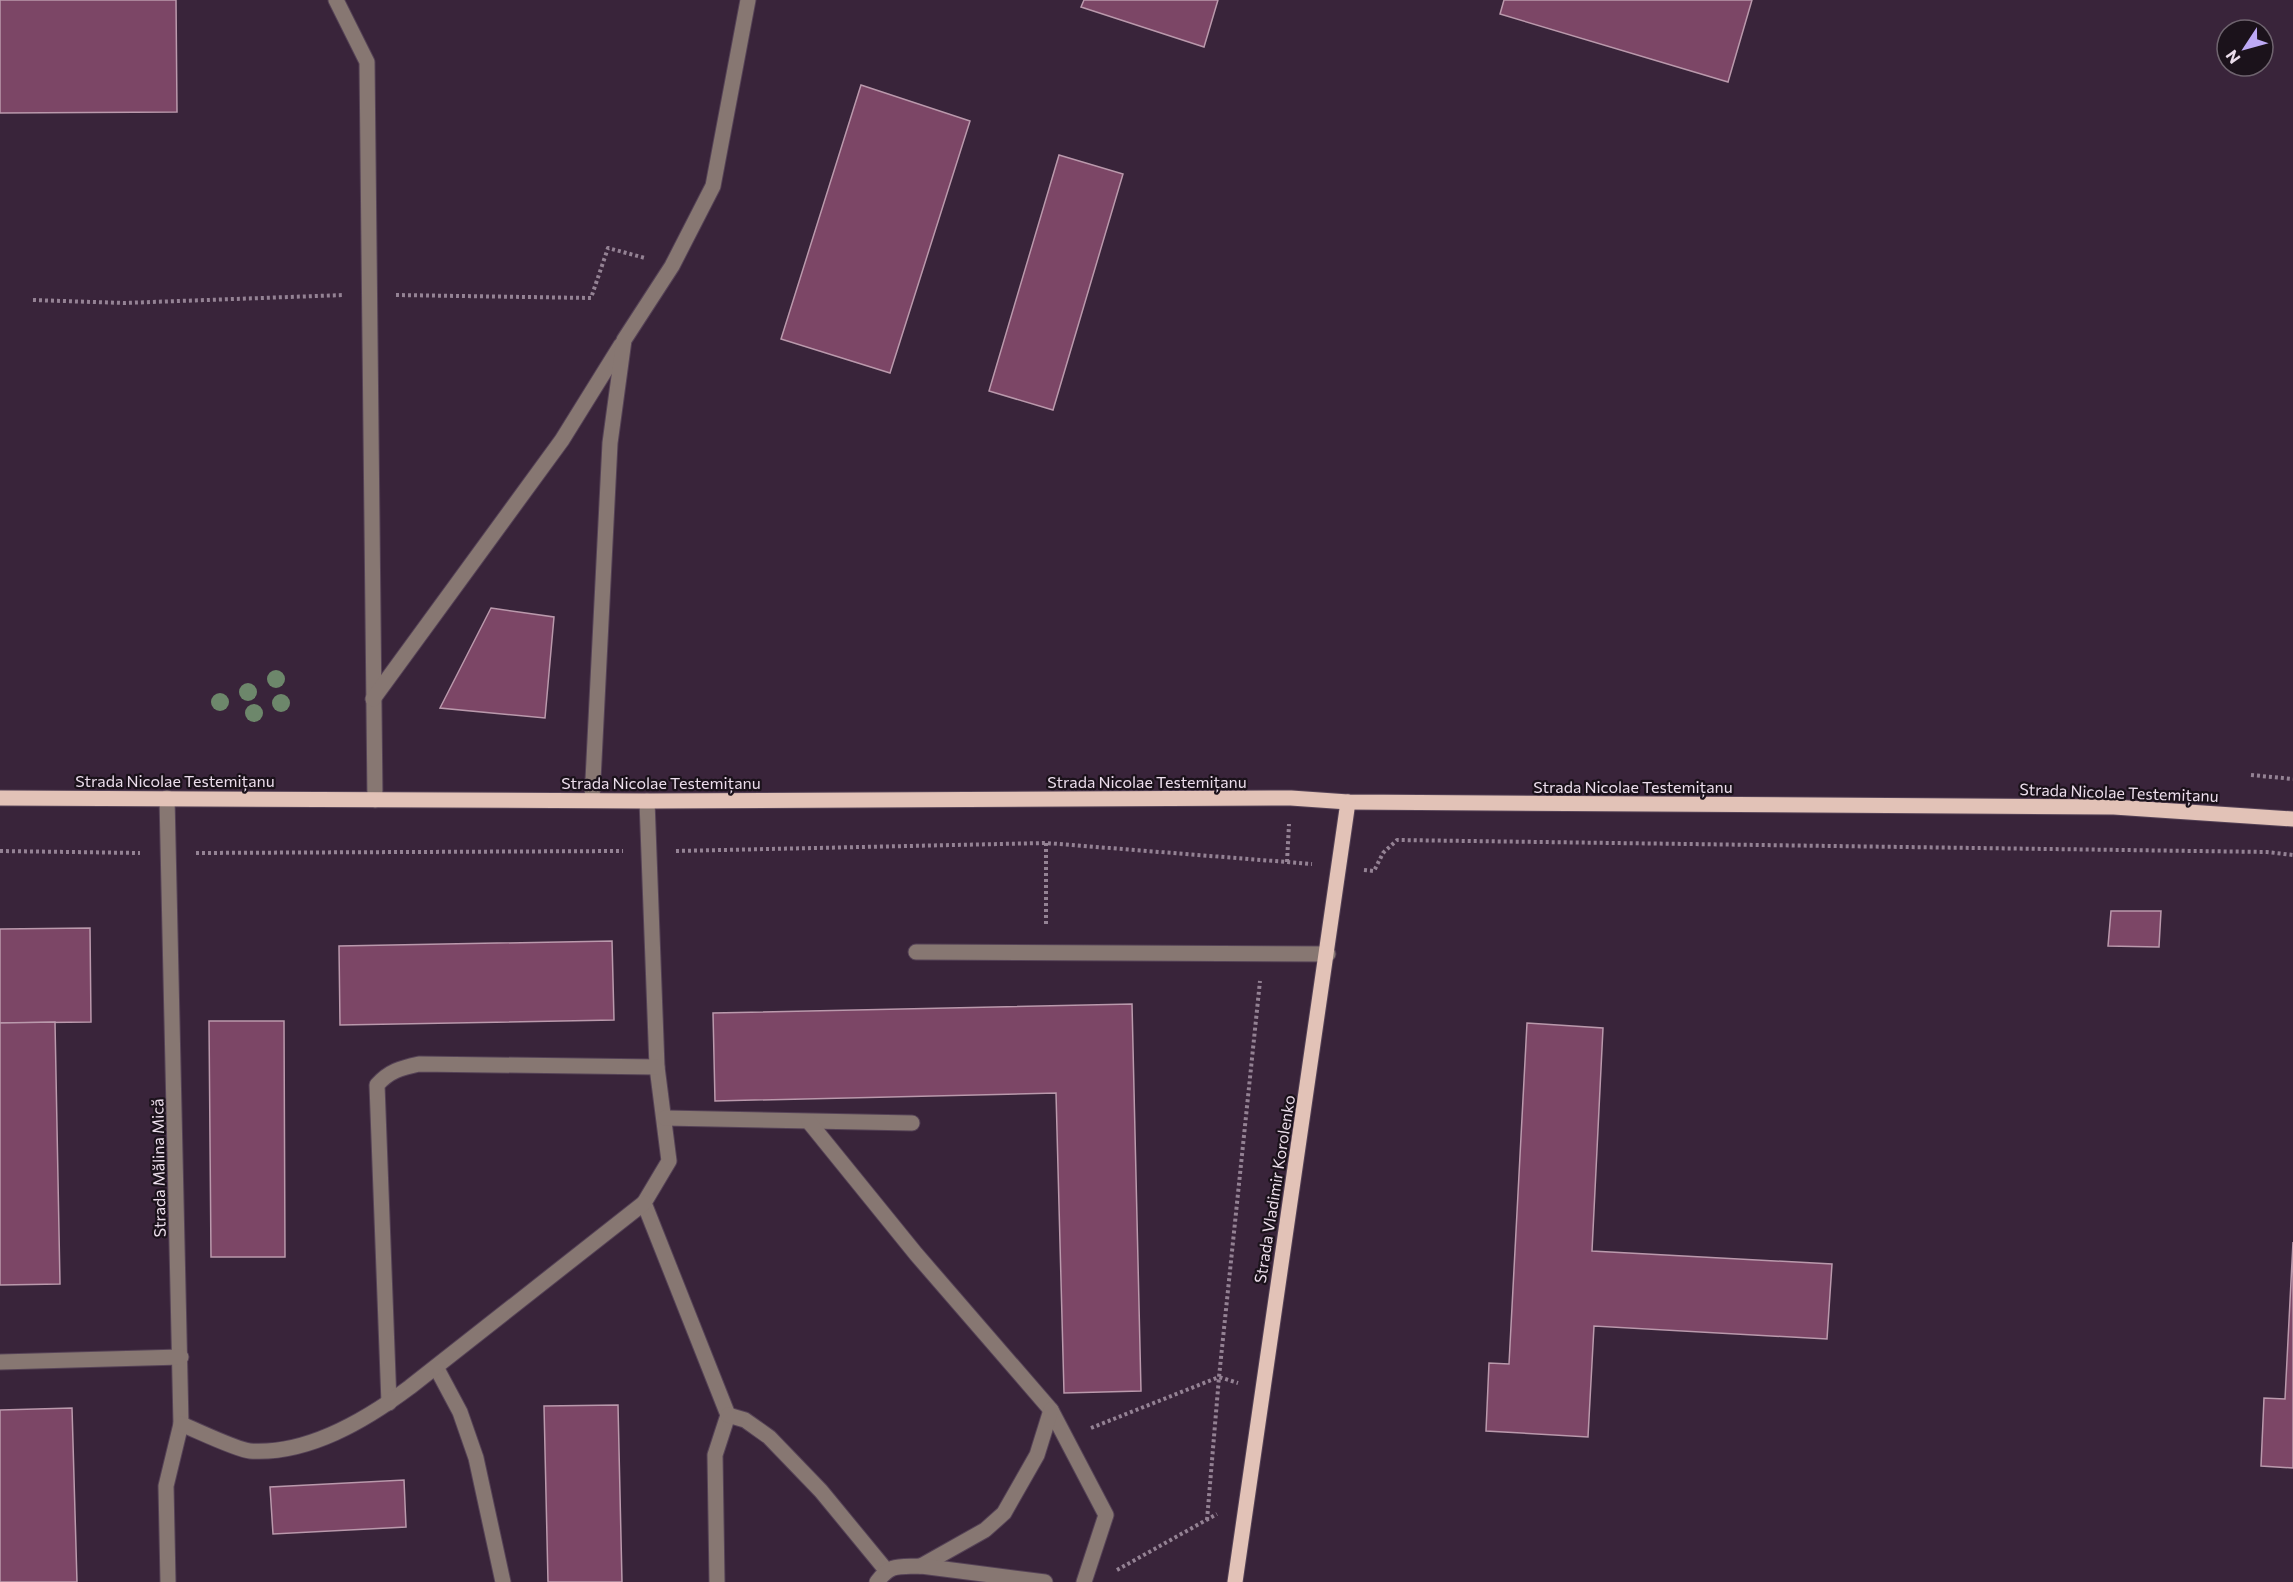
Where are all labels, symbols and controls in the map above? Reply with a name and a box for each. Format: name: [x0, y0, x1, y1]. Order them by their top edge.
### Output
north arrow: [2215, 18, 2275, 78]
text: N: [2221, 47, 2244, 68]
street label: Strada Nicolae Testemițanu: [75, 771, 275, 792]
street label: Strada Nicolae Testemițanu: [1047, 772, 1247, 793]
street label: Strada Nicolae Testemițanu: [561, 773, 761, 794]
street label: Strada Nicolae Testemițanu: [1533, 777, 1733, 798]
street label: Strada Nicolae Testemițanu: [2019, 779, 2219, 807]
street label: Strada Vladimir Korolenko: [1250, 1094, 1298, 1284]
street label: Strada Mălina Mică: [147, 1098, 169, 1238]

